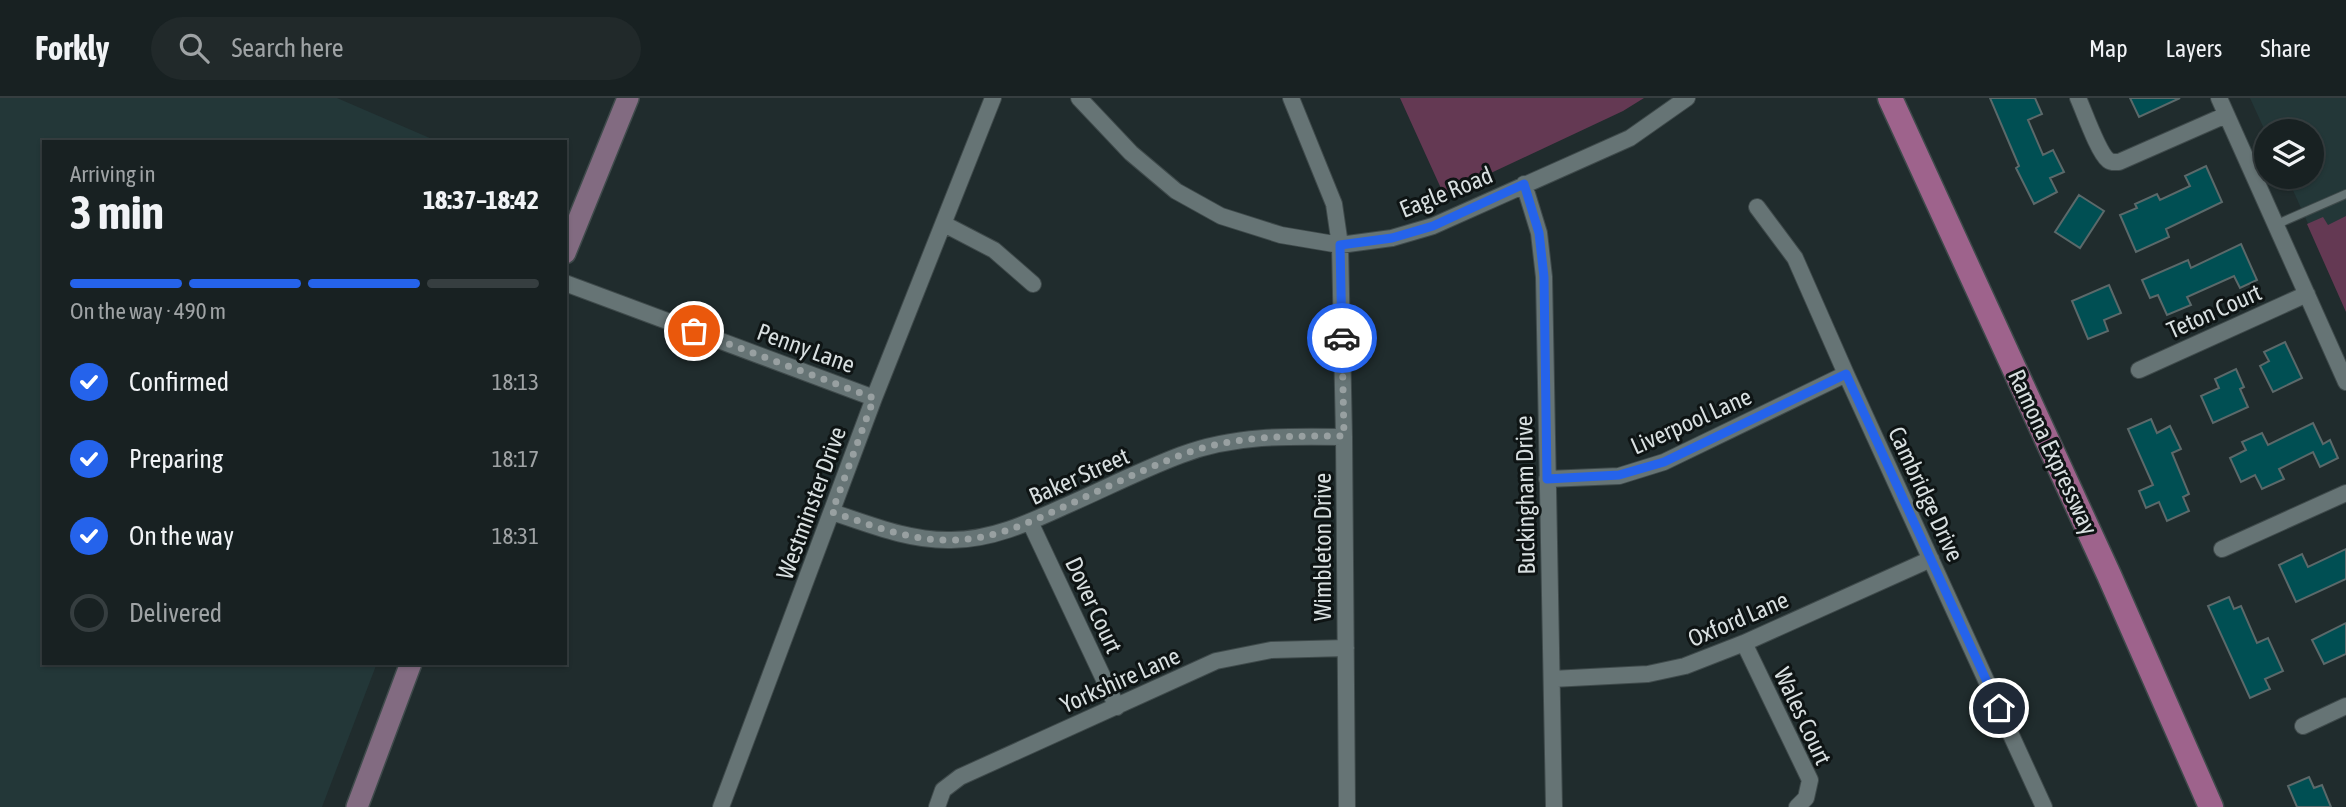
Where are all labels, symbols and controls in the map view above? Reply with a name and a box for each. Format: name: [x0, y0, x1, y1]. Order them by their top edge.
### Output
search box: [151, 17, 641, 80]
text: Forkly: [35, 29, 109, 67]
icon: search: [175, 29, 213, 67]
text: Search here: [231, 33, 344, 63]
text: Map: [2089, 35, 2128, 62]
text: Layers: [2166, 35, 2222, 62]
text: Share: [2260, 35, 2311, 62]
map controls: [2254, 119, 2324, 189]
button: layers: [2254, 119, 2324, 189]
text: Arriving in: [70, 161, 156, 187]
street label: Eagle Road: [1396, 161, 1496, 223]
text: 18:37–18:42: [423, 185, 539, 215]
text: 3 min: [70, 186, 164, 239]
street label: Teton Court: [2163, 278, 2265, 344]
text: On the way · 490 m: [70, 298, 226, 324]
pin: [664, 301, 724, 361]
courier: [1307, 303, 1377, 373]
icon: bag: [675, 312, 713, 350]
street label: Penny Lane: [754, 318, 858, 378]
icon: car: [1323, 319, 1361, 357]
icon: check: [70, 363, 108, 401]
street label: Ramona Expressway: [2003, 365, 2103, 539]
text: Confirmed: [129, 367, 229, 397]
text: 18:13: [492, 369, 539, 395]
street label: Liverpool Lane: [1627, 382, 1755, 460]
street label: Buckingham Drive: [1510, 415, 1540, 575]
street label: Cambridge Drive: [1883, 422, 1969, 566]
street label: Westminster Drive: [771, 423, 851, 583]
icon: check: [70, 440, 108, 478]
street label: Baker Street: [1025, 442, 1133, 510]
text: Preparing: [129, 444, 223, 474]
text: 18:17: [492, 446, 539, 472]
street label: Wimbleton Drive: [1309, 473, 1336, 621]
icon: check: [70, 517, 108, 555]
text: On the way: [129, 521, 234, 551]
text: 18:31: [492, 523, 539, 549]
street label: Dover Court: [1060, 553, 1128, 657]
street label: Oxford Lane: [1684, 586, 1792, 652]
text: Delivered: [129, 598, 222, 628]
street label: Yorkshire Lane: [1056, 642, 1184, 718]
street label: Wales Court: [1769, 663, 1837, 769]
pin: [1969, 678, 2029, 738]
icon: home: [1980, 689, 2018, 727]

